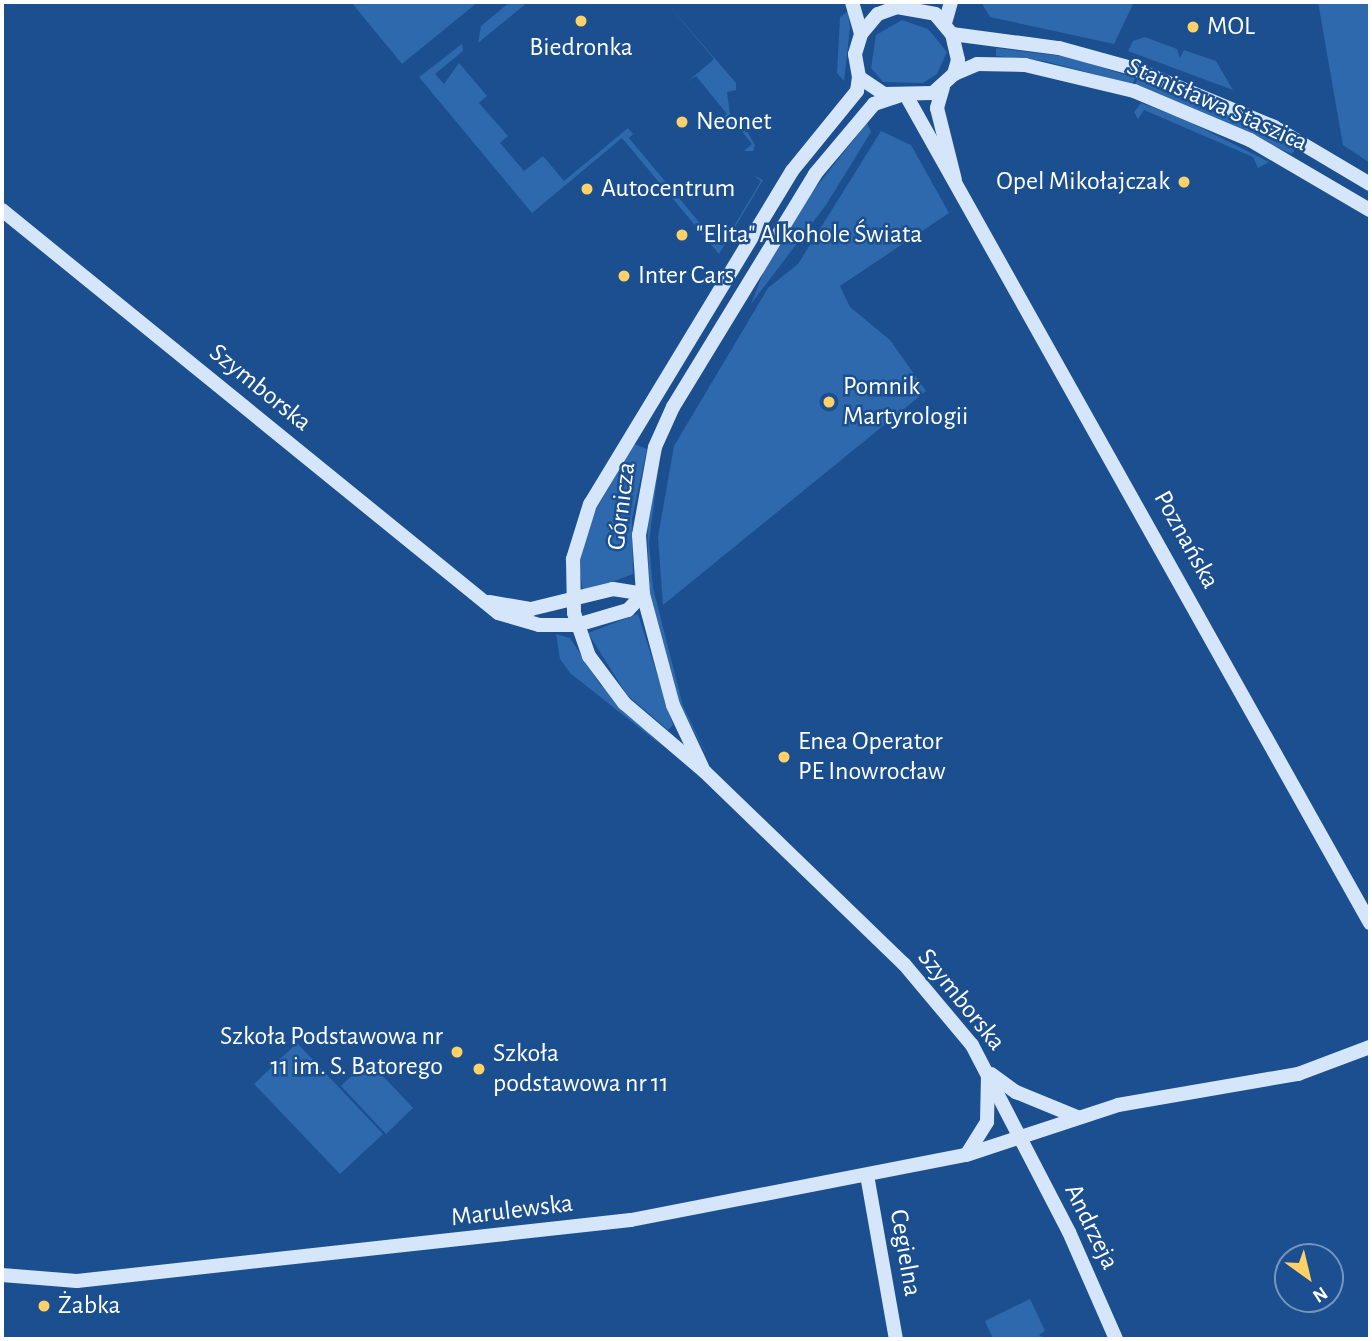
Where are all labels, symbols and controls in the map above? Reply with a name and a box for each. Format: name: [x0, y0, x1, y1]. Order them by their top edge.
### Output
place label: MOL: [1207, 11, 1255, 43]
marker: Biedronka: [573, 13, 589, 29]
marker: MOL: [1185, 19, 1201, 35]
place label: Biedronka: [529, 32, 633, 64]
street label: Stanisława Staszica: [1122, 51, 1312, 159]
place label: Neonet: [696, 106, 771, 138]
marker: Neonet: [674, 114, 690, 130]
place label: Opel Mikołajczak: [996, 166, 1170, 198]
place label: Autocentrum: [601, 173, 735, 205]
marker: Opel Mikołajczak: [1176, 174, 1192, 190]
marker: Autocentrum: [579, 181, 595, 197]
place label: "Elita" Alkohole Świata: [696, 219, 922, 251]
marker: "Elita" Alkohole Świata: [674, 227, 690, 243]
place label: Inter Cars: [638, 260, 734, 292]
marker: Inter Cars: [616, 268, 632, 284]
street label: Szymborska: [203, 337, 317, 439]
place label: Pomnik Martyrologii: [843, 371, 968, 432]
marker: Pomnik Martyrologii: [821, 394, 837, 410]
street label: Górnicza: [601, 460, 643, 552]
street label: Poznańska: [1146, 486, 1226, 594]
place label: Enea Operator PE Inowrocław: [798, 726, 945, 788]
marker: Enea Operator PE Inowrocław: [776, 749, 792, 765]
street label: Szymborska: [910, 943, 1012, 1057]
place label: Szkoła Podstawowa nr 11 im. S. Batorego: [220, 1021, 443, 1082]
place label: Szkoła podstawowa nr 11: [493, 1038, 669, 1100]
marker: Szkoła Podstawowa nr 11 im. S. Batorego: [449, 1044, 465, 1060]
marker: Szkoła podstawowa nr 11: [471, 1061, 487, 1077]
street label: Andrzeja: [1057, 1179, 1125, 1275]
street label: Marulewska: [449, 1188, 575, 1234]
street label: Cegielna: [882, 1207, 928, 1299]
north arrow: [1274, 1243, 1344, 1313]
text: N: [1309, 1283, 1331, 1306]
place label: Żabka: [58, 1290, 120, 1322]
marker: Żabka: [36, 1298, 52, 1314]

